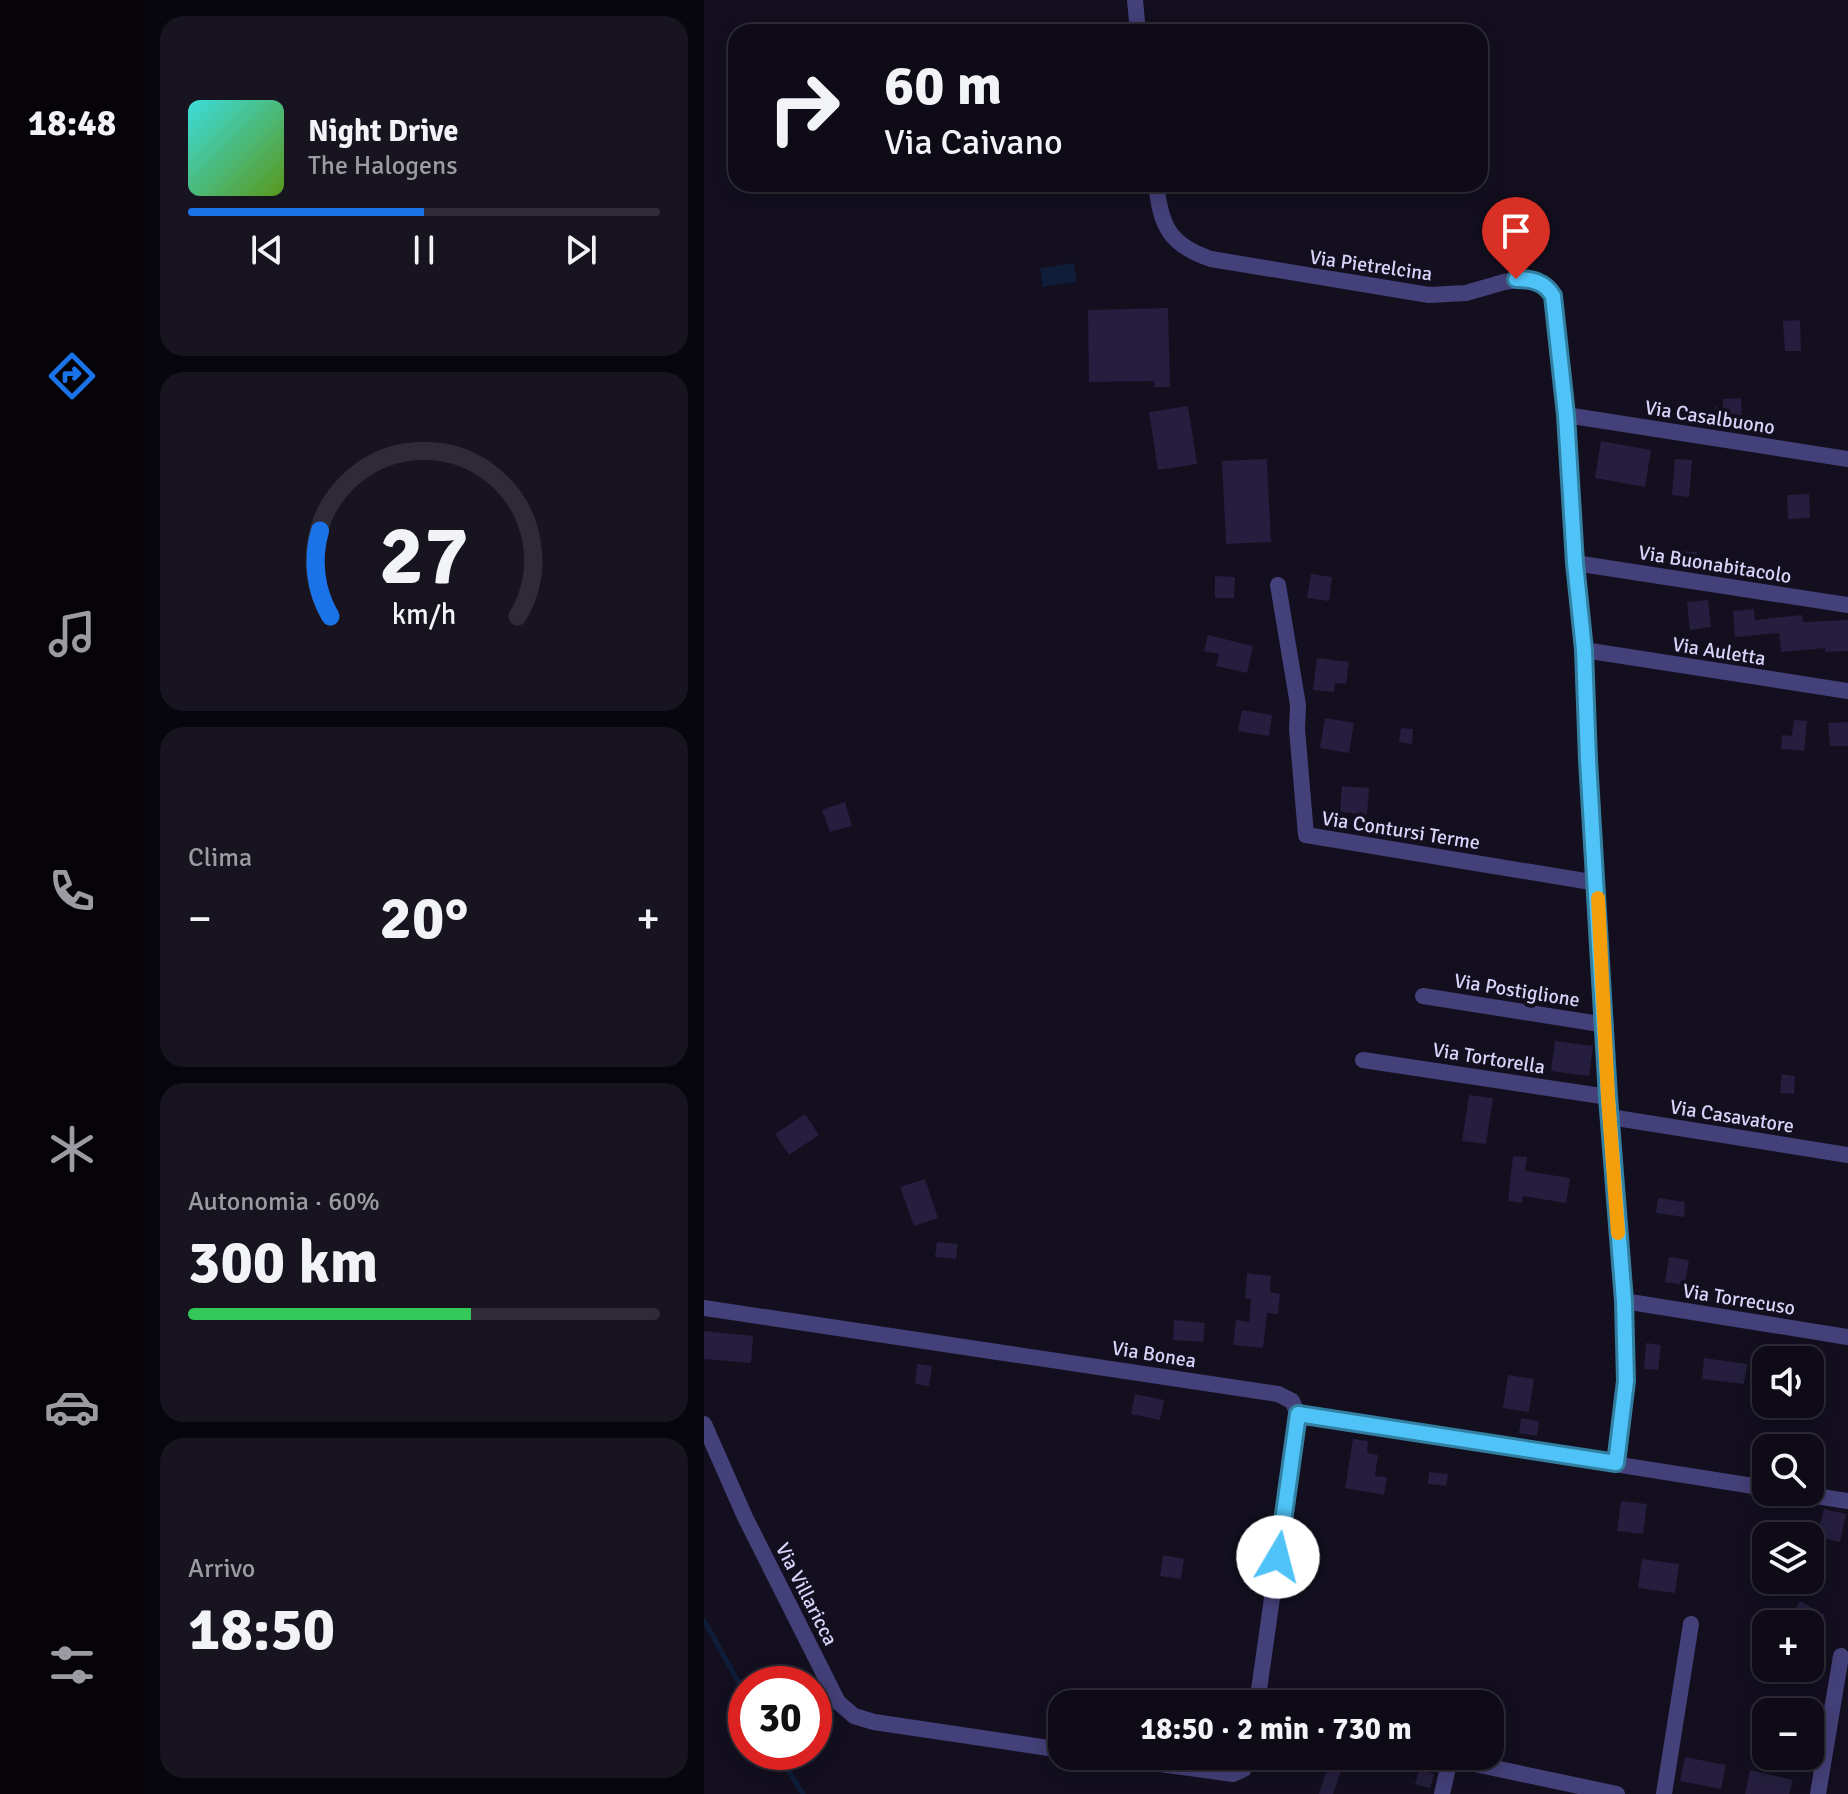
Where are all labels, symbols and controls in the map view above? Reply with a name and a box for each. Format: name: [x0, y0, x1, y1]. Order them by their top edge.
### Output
text: 60 m: [884, 51, 1002, 120]
icon: right: [752, 56, 856, 160]
text: 18:48: [28, 101, 116, 146]
text: Night Drive: [308, 113, 458, 150]
text: Via Caivano: [884, 120, 1063, 165]
text: The Halogens: [308, 150, 458, 182]
pin: [1482, 197, 1550, 279]
icon: arrive: [1494, 209, 1538, 253]
icon: previous: [245, 228, 289, 272]
icon: pause: [402, 228, 446, 272]
icon: next: [559, 228, 603, 272]
street label: Via Pietrelcina: [1308, 244, 1434, 287]
icon: directions: [44, 348, 100, 404]
street label: Via Casalbuono: [1643, 395, 1777, 440]
text: 27: [379, 505, 469, 607]
street label: Via Buonabitacolo: [1637, 540, 1793, 589]
text: km/h: [392, 598, 456, 633]
icon: music: [44, 606, 100, 662]
street label: Via Auletta: [1670, 632, 1767, 671]
street label: Via Contursi Terme: [1320, 806, 1482, 855]
text: Clima: [188, 842, 252, 874]
icon: phone: [44, 863, 100, 919]
text: 20°: [380, 882, 468, 956]
text: −: [188, 892, 212, 946]
text: +: [636, 892, 660, 946]
street label: Via Postiglione: [1452, 968, 1582, 1013]
street label: Via Tortorella: [1431, 1037, 1547, 1080]
street label: Via Casavatore: [1668, 1094, 1796, 1139]
icon: climate: [44, 1121, 100, 1177]
text: Autonomia · 60%: [188, 1186, 380, 1218]
text: 300 km: [188, 1226, 378, 1300]
street label: Via Torrecuso: [1681, 1278, 1797, 1321]
street label: Via Bonea: [1110, 1335, 1198, 1373]
map controls: [1752, 1346, 1824, 1770]
button: sound: [1752, 1346, 1824, 1418]
icon: car: [44, 1379, 100, 1435]
button: search: [1752, 1434, 1824, 1506]
position arrow: [1236, 1515, 1320, 1599]
button: layers: [1752, 1522, 1824, 1594]
street label: Via Villaricca: [770, 1539, 843, 1650]
text: Arrivo: [188, 1553, 255, 1585]
text: 18:50: [188, 1593, 335, 1667]
button: +: [1752, 1610, 1824, 1682]
icon: filters: [44, 1637, 100, 1693]
speed limit sign: 30: [728, 1666, 832, 1770]
button: −: [1752, 1698, 1824, 1770]
text: 18:50 · 2 min · 730 m: [1140, 1711, 1412, 1748]

